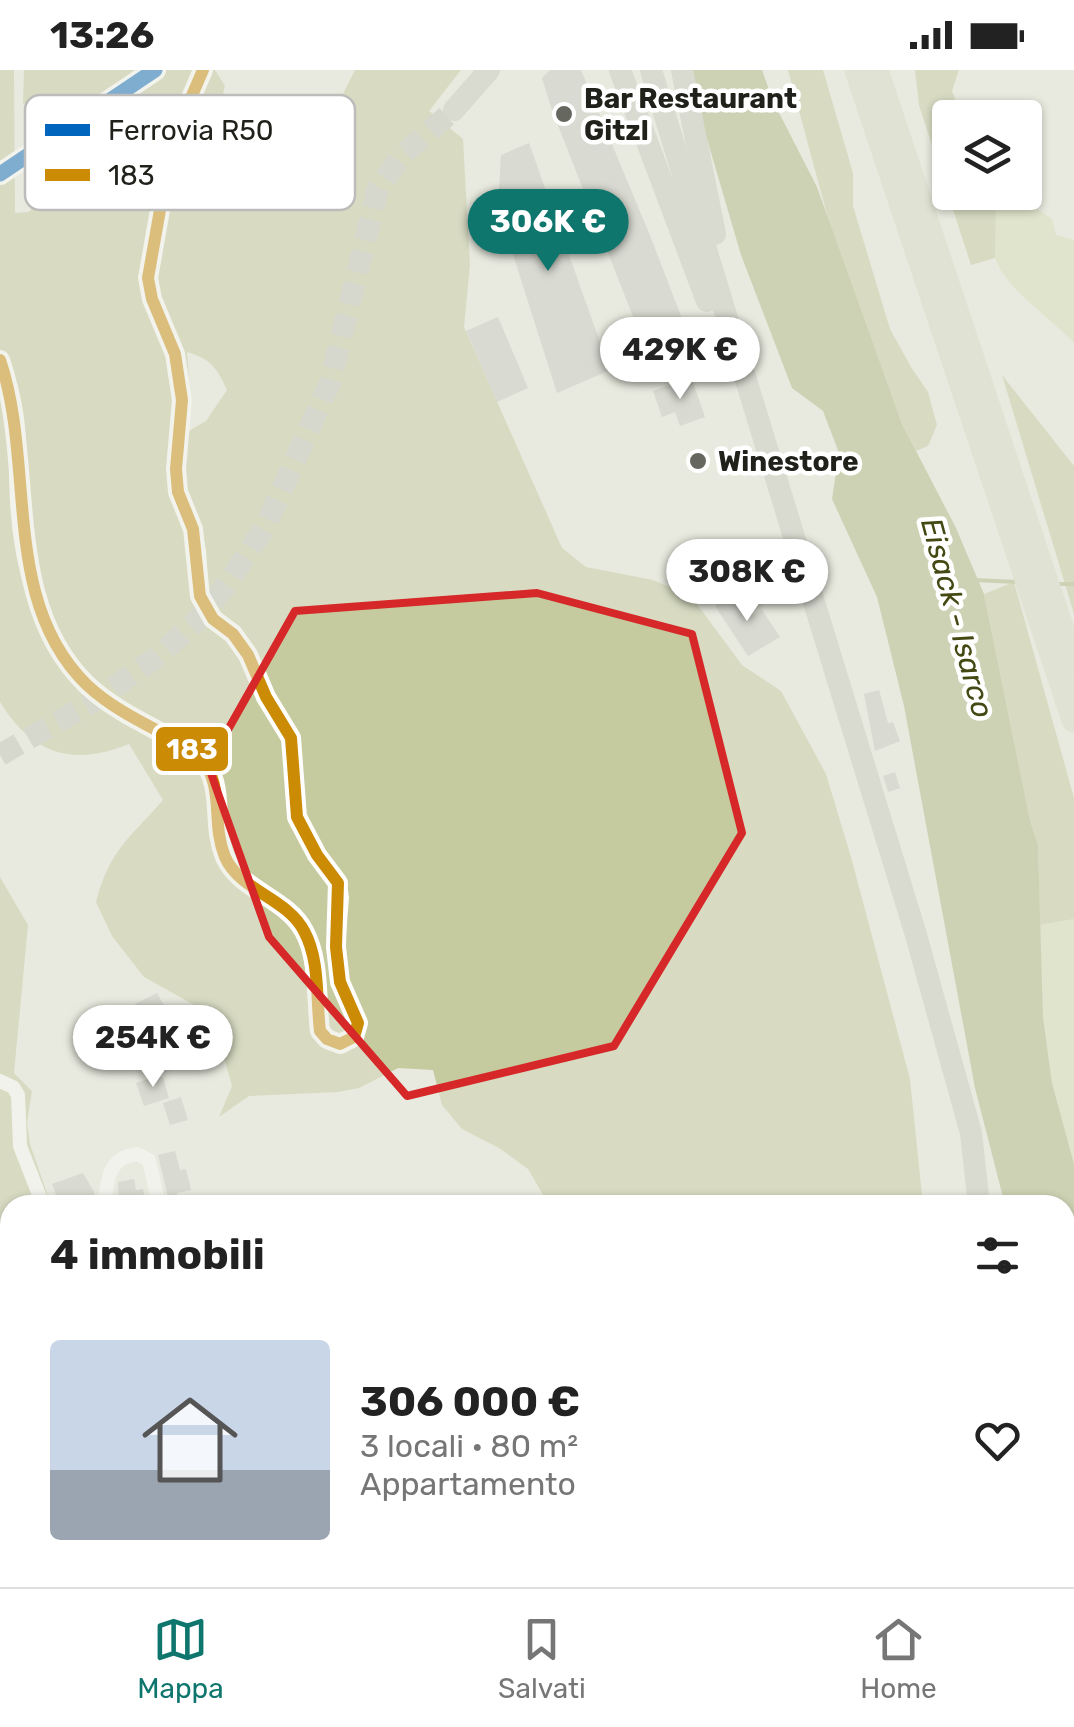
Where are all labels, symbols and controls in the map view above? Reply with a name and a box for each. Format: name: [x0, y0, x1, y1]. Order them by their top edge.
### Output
text: 13:26: [50, 12, 154, 58]
place label: Bar Restaurant Gitzl: [584, 82, 797, 147]
legend: [25, 95, 355, 210]
map controls: [932, 100, 1042, 210]
button: layers: [932, 100, 1042, 210]
marker: Bar Restaurant Gitzl: [553, 103, 575, 125]
text: Ferrovia R50: [108, 114, 274, 147]
text: 183: [108, 159, 155, 192]
pin: 306K €: [467, 189, 629, 274]
text: 306K €: [490, 202, 606, 240]
pin: 429K €: [599, 317, 761, 402]
text: 429K €: [622, 330, 738, 368]
place label: Winestore: [718, 445, 859, 478]
marker: Winestore: [687, 450, 709, 472]
water label: Eisack - Isarco: [913, 514, 1001, 722]
pin: 308K €: [666, 539, 828, 624]
text: 308K €: [688, 552, 806, 590]
line badge: 183: [154, 725, 230, 773]
text: 183: [166, 733, 218, 766]
pin: 254K €: [72, 1005, 234, 1090]
text: 254K €: [95, 1018, 211, 1056]
icon: filters: [970, 1228, 1025, 1283]
text: 4 immobili: [50, 1230, 265, 1280]
text: 306 000 €: [360, 1377, 580, 1427]
icon: home: [130, 1380, 250, 1500]
icon: heart: [970, 1413, 1025, 1468]
text: 3 locali · 80 m²: [360, 1427, 578, 1465]
text: Appartamento: [360, 1465, 576, 1503]
tab: Mappa: [137, 1612, 224, 1705]
tab: Salvati: [498, 1612, 586, 1705]
tab: Home: [860, 1612, 937, 1705]

